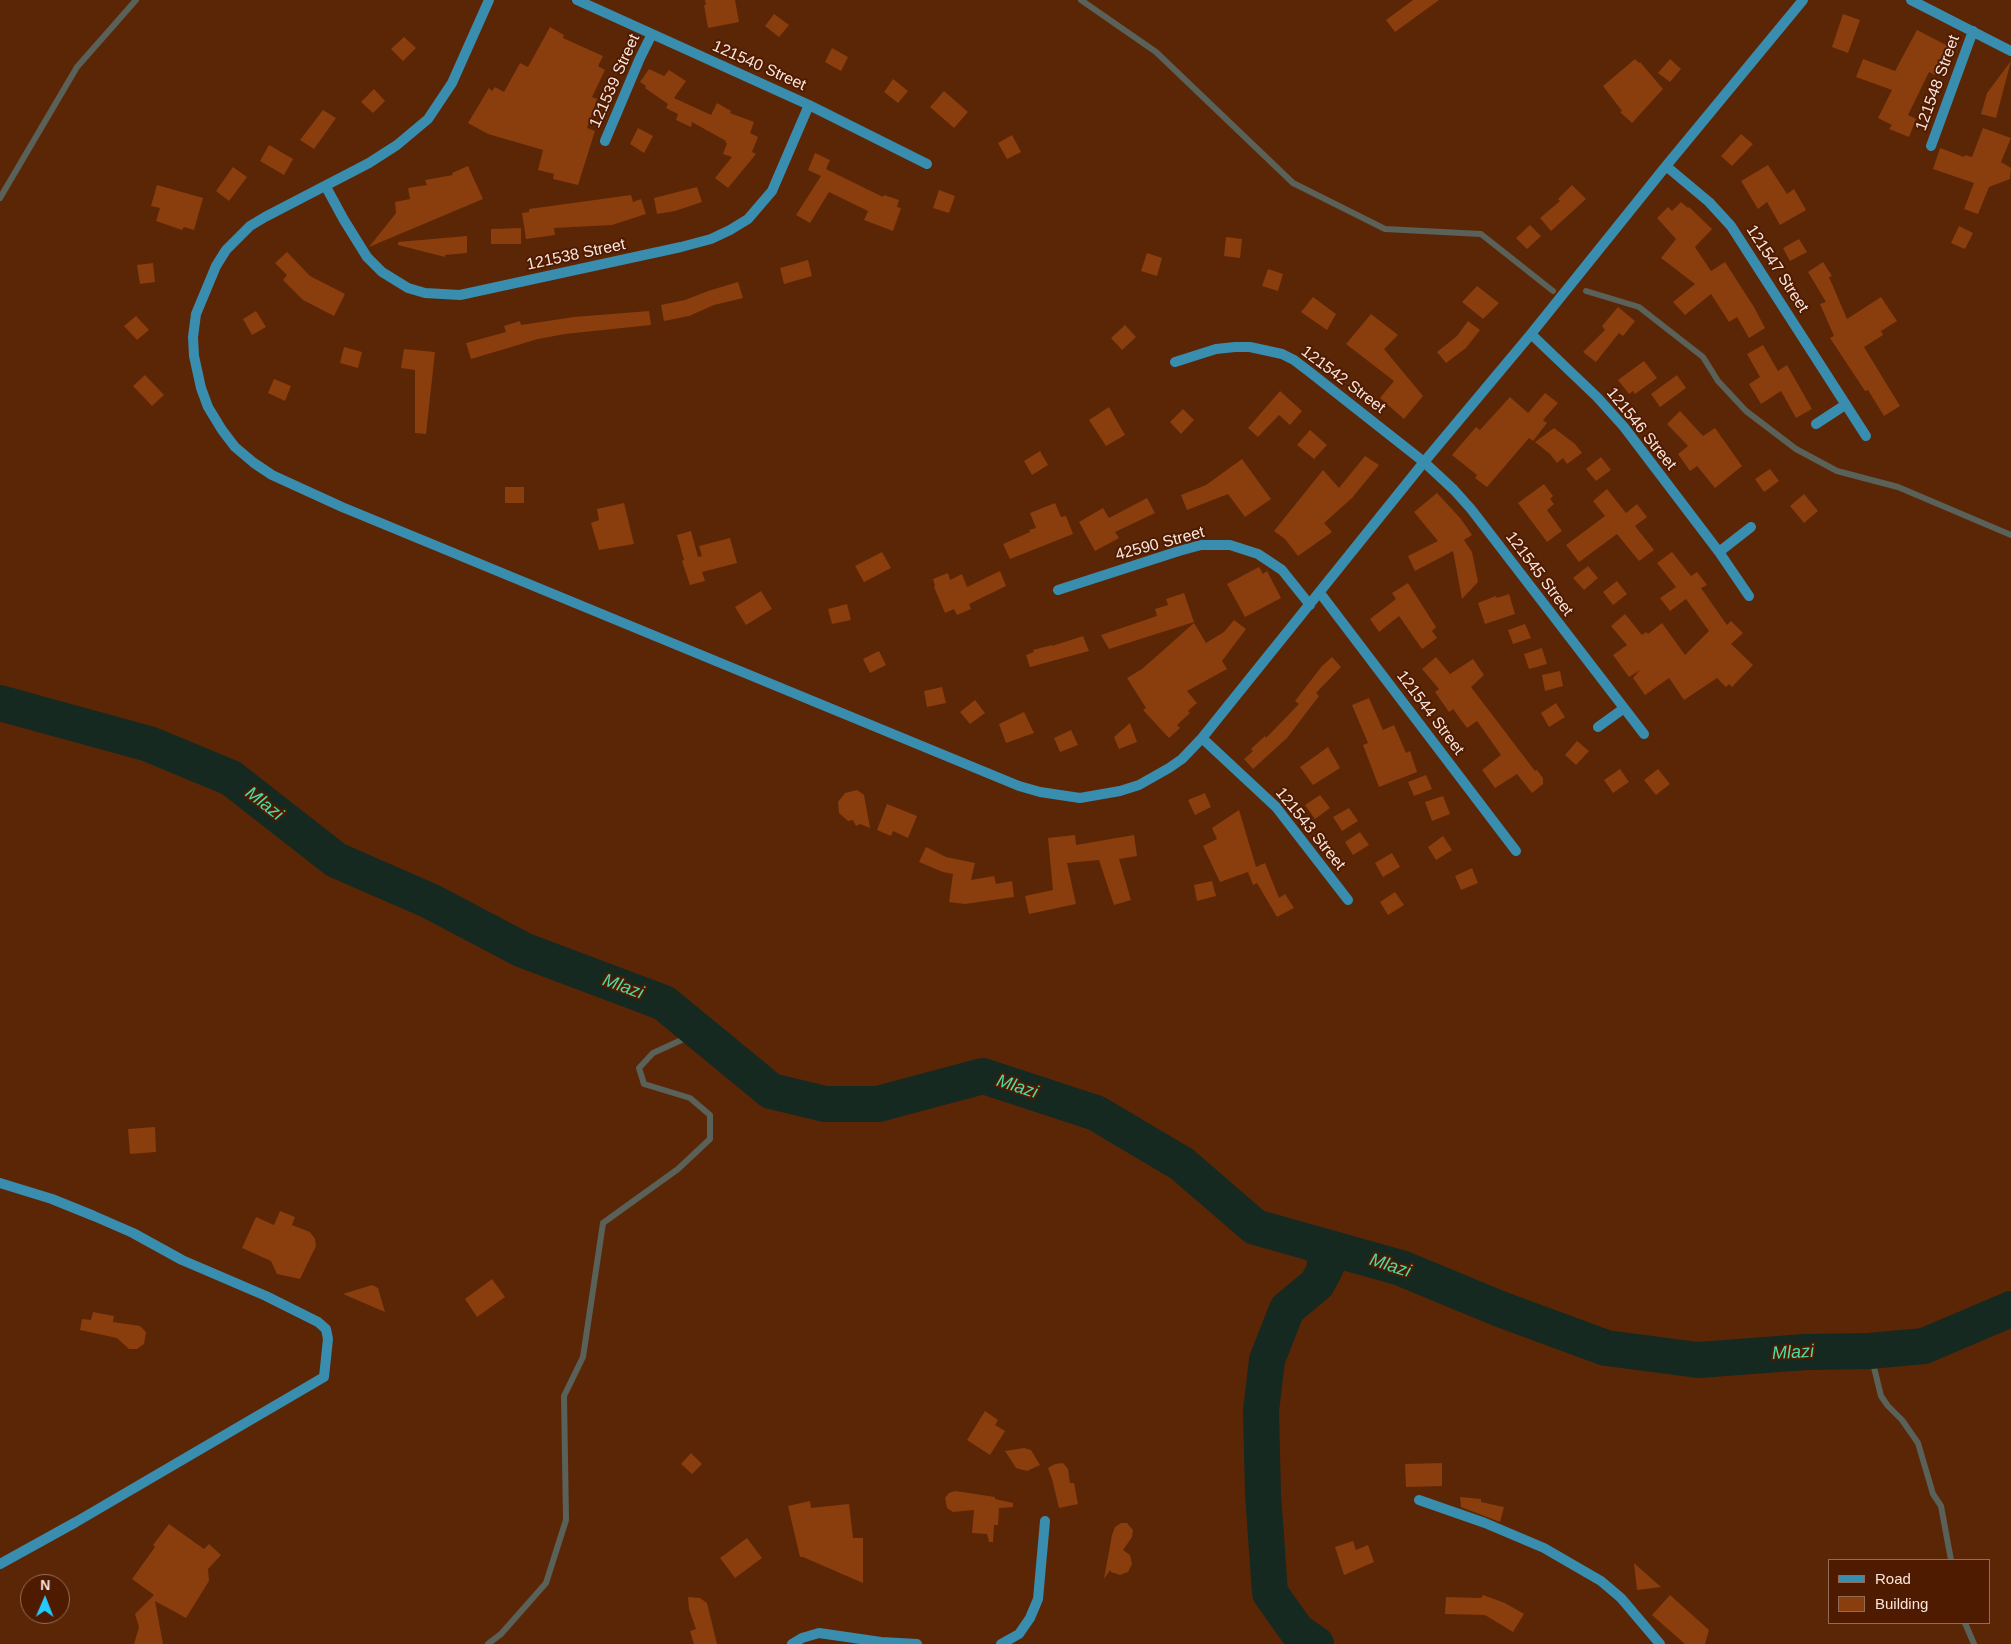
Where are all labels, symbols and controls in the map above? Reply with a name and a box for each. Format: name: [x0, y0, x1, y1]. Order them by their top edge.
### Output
street label: 121539 Street: [586, 31, 644, 131]
street label: 121548 Street: [1912, 32, 1964, 134]
street label: 121540 Street: [709, 37, 809, 95]
street label: 121547 Street: [1742, 222, 1812, 316]
street label: 121538 Street: [525, 235, 627, 275]
street label: 121542 Street: [1297, 342, 1389, 418]
street label: 121546 Street: [1602, 384, 1680, 474]
street label: 42590 Street: [1113, 523, 1207, 565]
street label: 121545 Street: [1501, 528, 1577, 620]
street label: 121544 Street: [1392, 667, 1468, 759]
water label: Mlazi: [241, 783, 287, 825]
street label: 121543 Street: [1271, 784, 1349, 874]
water label: Mlazi: [600, 970, 646, 1004]
water label: Mlazi: [994, 1070, 1040, 1104]
water label: Mlazi: [1367, 1249, 1413, 1283]
water label: Mlazi: [1771, 1341, 1815, 1365]
legend: [1828, 1559, 1991, 1624]
text: Road: [1875, 1570, 1911, 1587]
north arrow: [20, 1574, 70, 1624]
text: N: [40, 1577, 50, 1593]
text: Building: [1875, 1595, 1928, 1612]

